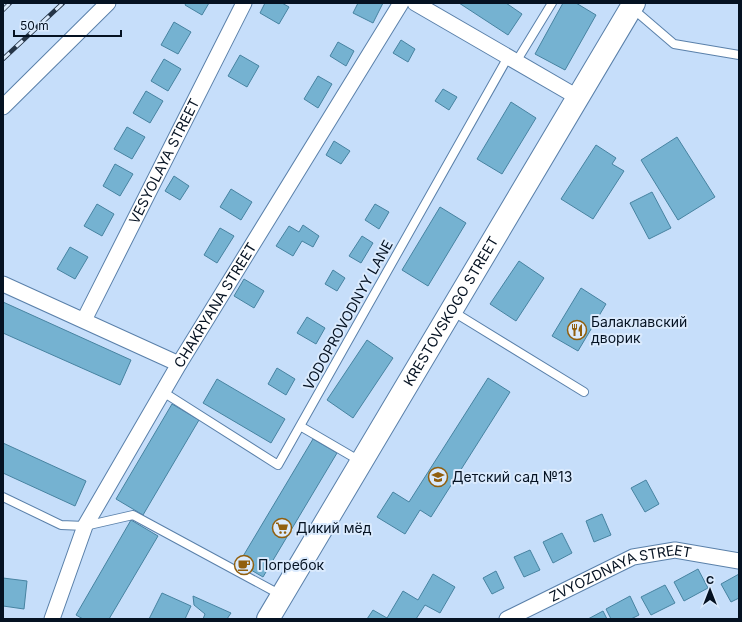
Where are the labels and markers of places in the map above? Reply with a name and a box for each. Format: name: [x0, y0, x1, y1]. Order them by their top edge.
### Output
place label: Балаклавский дворик: [591, 313, 687, 346]
restaurant icon: Балаклавский дворик: [566, 319, 588, 341]
school or university icon: Детский сад №13: [427, 466, 449, 488]
place label: Детский сад №13: [452, 468, 572, 485]
supermarket icon: Дикий мёд: [271, 517, 293, 539]
place label: Дикий мёд: [296, 519, 372, 536]
cafe icon: Погребок: [233, 554, 255, 576]
place label: Погребок: [258, 556, 325, 573]

